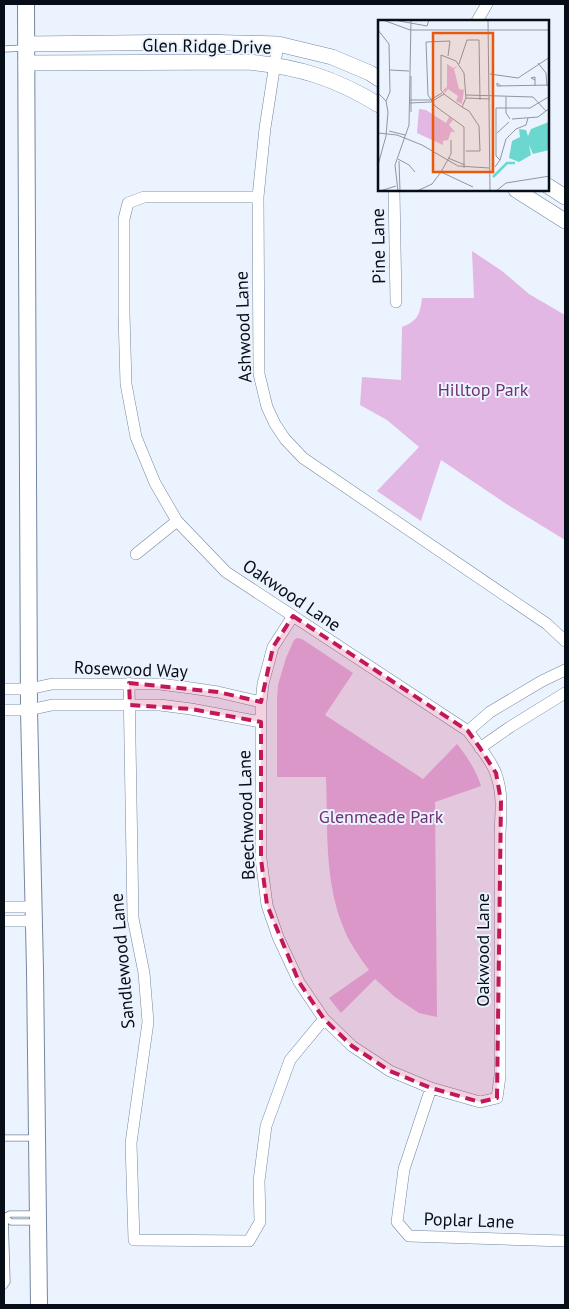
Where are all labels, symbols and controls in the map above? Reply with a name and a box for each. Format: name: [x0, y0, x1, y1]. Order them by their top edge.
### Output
inset map: [378, 20, 549, 191]
street label: Glen Ridge Drive: [142, 33, 272, 59]
street label: Pine Lane: [366, 208, 390, 284]
street label: Ashwood Lane: [230, 271, 256, 383]
park label: Hilltop Park: [438, 378, 529, 401]
street label: Oakwood Lane: [239, 554, 345, 636]
street label: Rosewood Way: [74, 656, 189, 683]
street label: Beechwood Lane: [232, 750, 260, 880]
park label: Glenmeade Park: [319, 805, 444, 828]
street label: Sandlewood Lane: [105, 892, 139, 1030]
street label: Oakwood Lane: [471, 893, 494, 1007]
street label: Poplar Lane: [423, 1207, 515, 1233]

